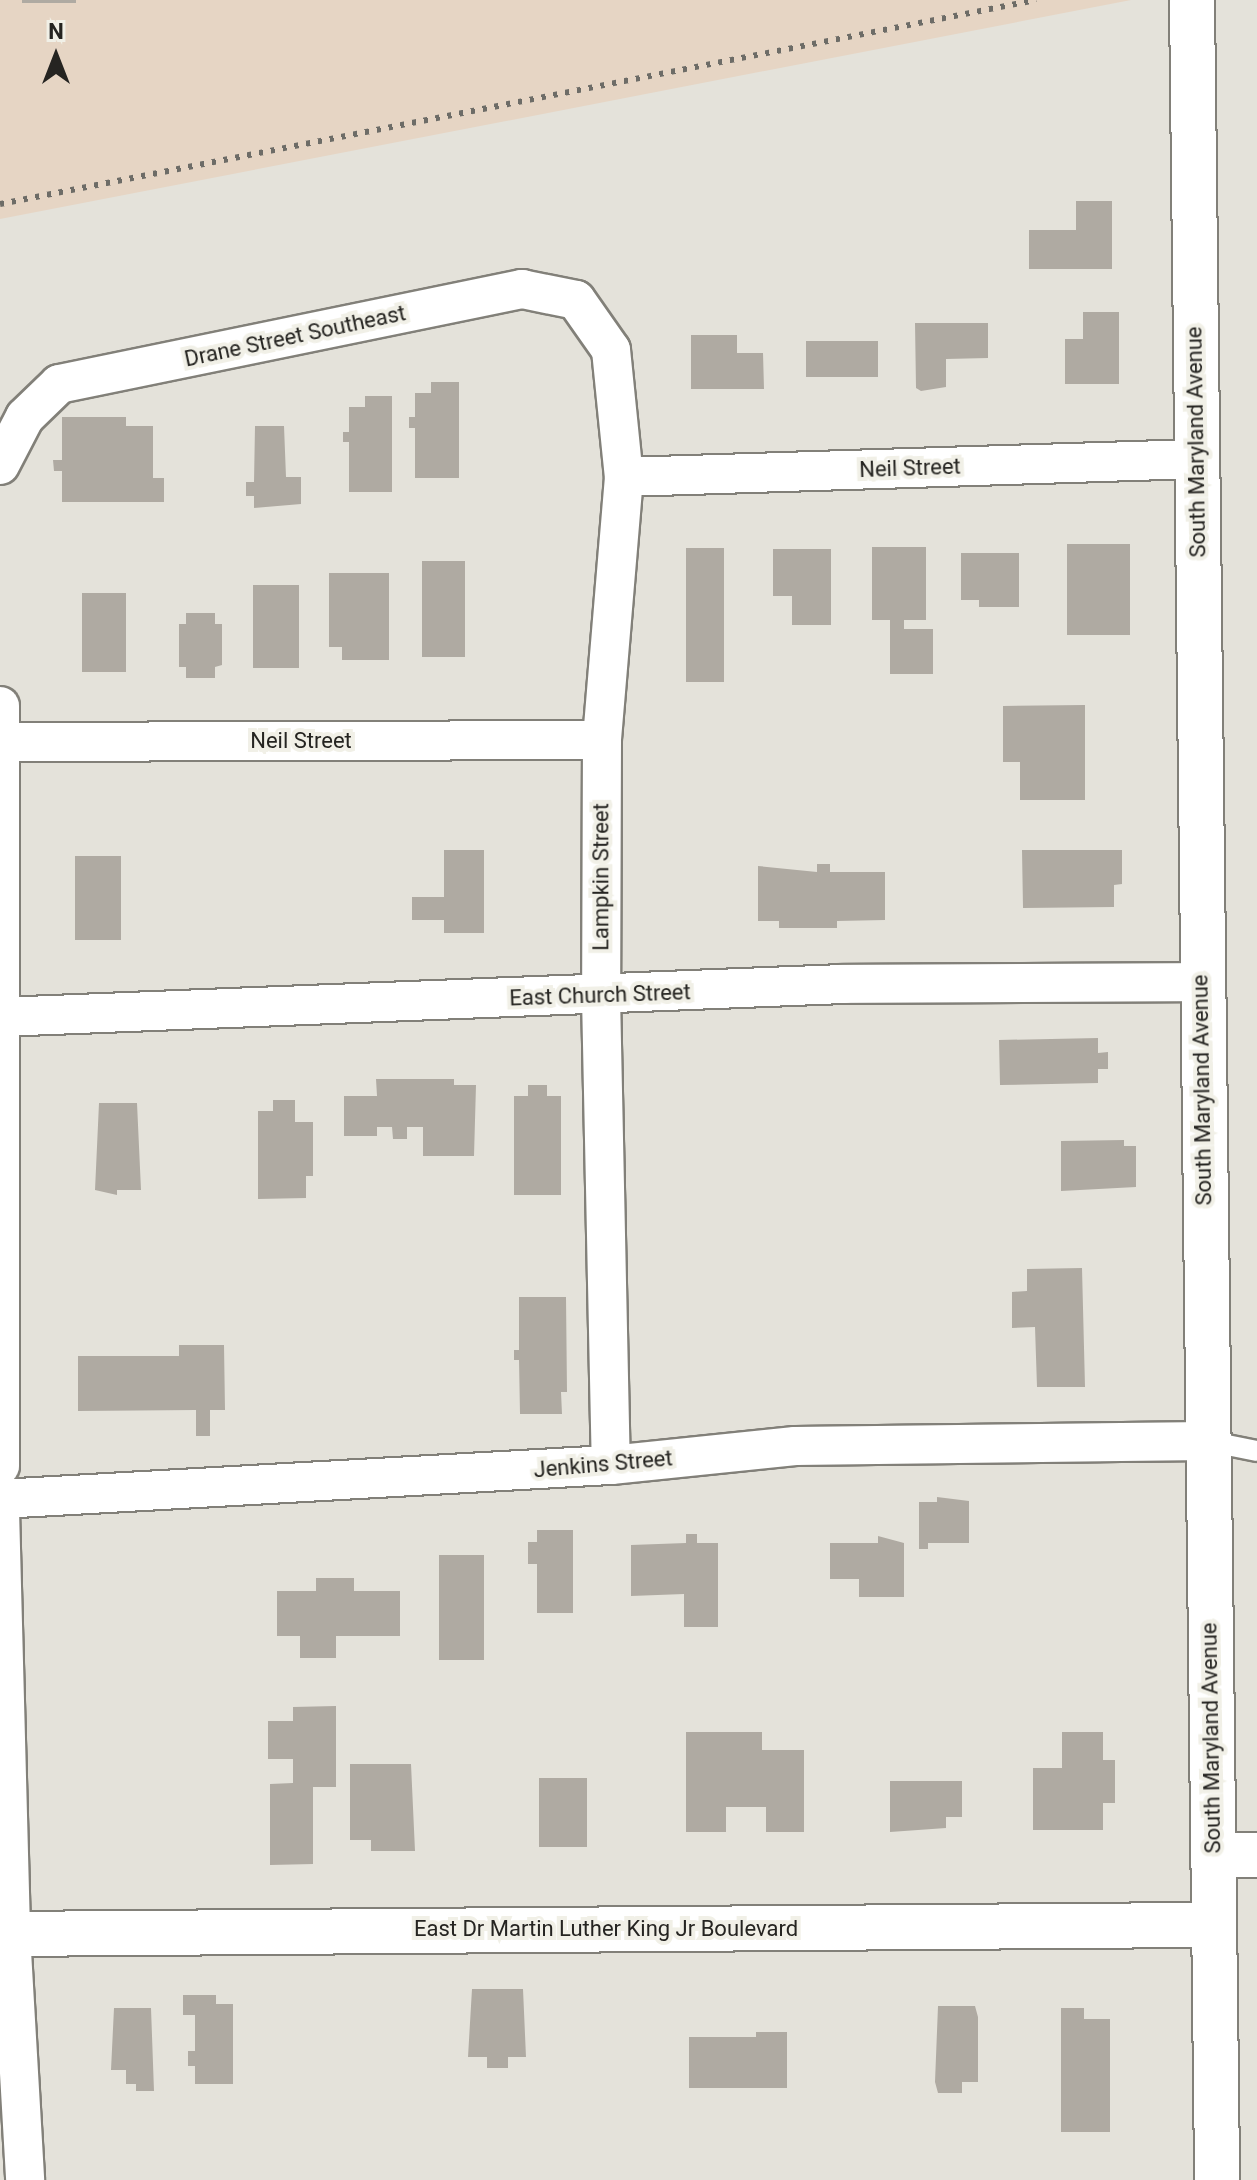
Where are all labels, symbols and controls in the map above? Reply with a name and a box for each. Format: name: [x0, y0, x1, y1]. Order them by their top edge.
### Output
north arrow: [16, 16, 96, 96]
text: N: [48, 19, 64, 44]
street label: Drane Street Southeast: [182, 300, 408, 372]
street label: South Maryland Avenue: [1181, 326, 1211, 558]
street label: Neil Street: [859, 453, 961, 483]
street label: Neil Street: [250, 728, 352, 754]
street label: Lampkin Street: [588, 803, 614, 951]
street label: South Maryland Avenue: [1187, 974, 1217, 1206]
street label: East Church Street: [509, 979, 691, 1011]
street label: Jenkins Street: [532, 1445, 674, 1483]
street label: South Maryland Avenue: [1196, 1622, 1226, 1854]
street label: East Dr Martin Luther King Jr Boulevard: [414, 1916, 798, 1942]

